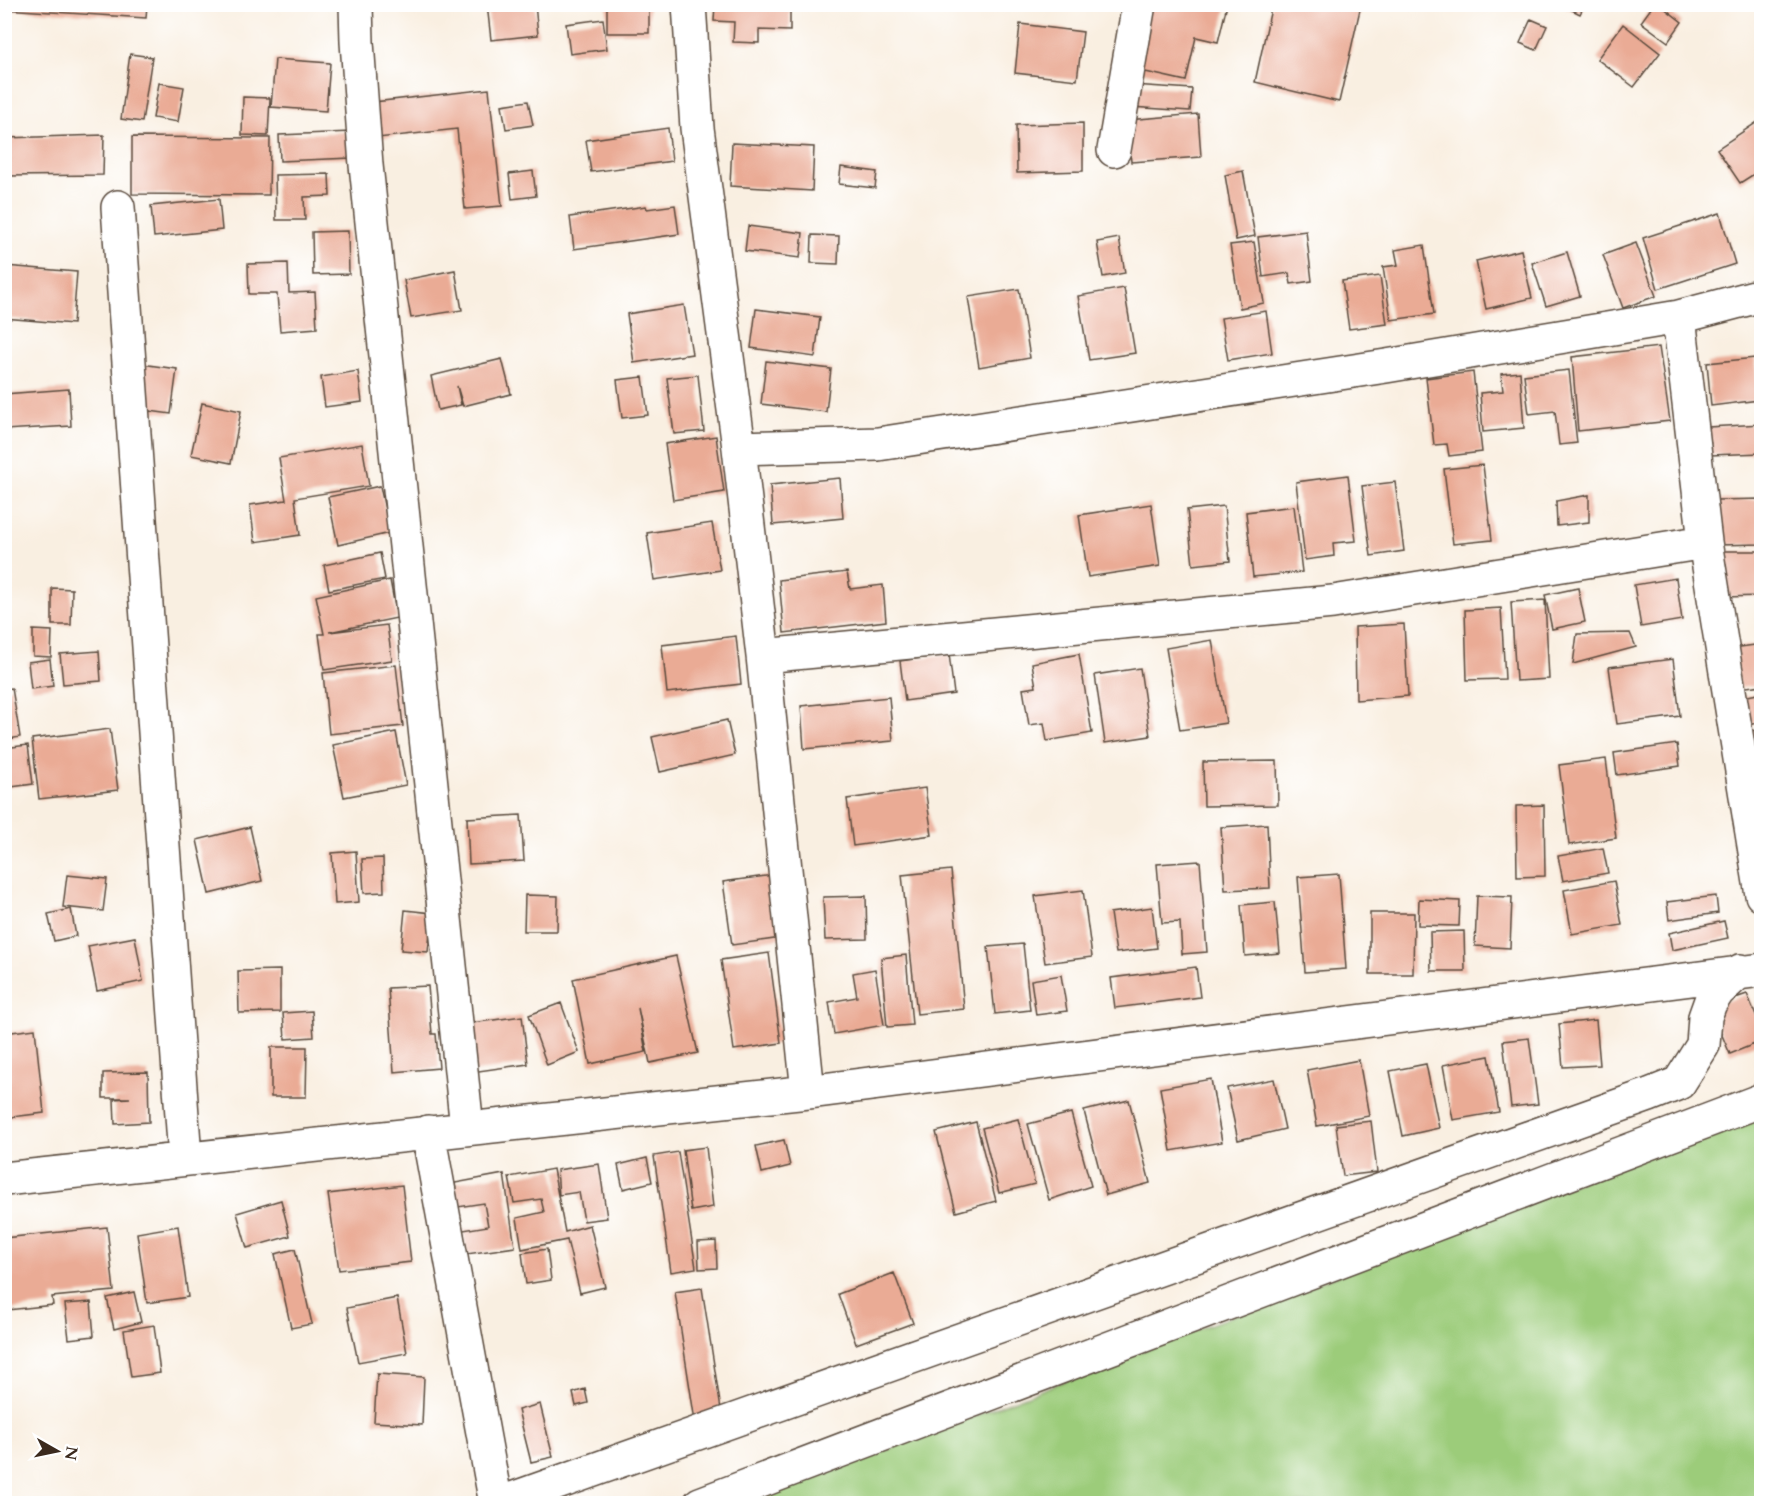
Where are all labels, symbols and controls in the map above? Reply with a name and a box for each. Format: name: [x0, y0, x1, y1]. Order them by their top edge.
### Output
north arrow: [27, 1421, 87, 1481]
text: N: [59, 1445, 83, 1462]

